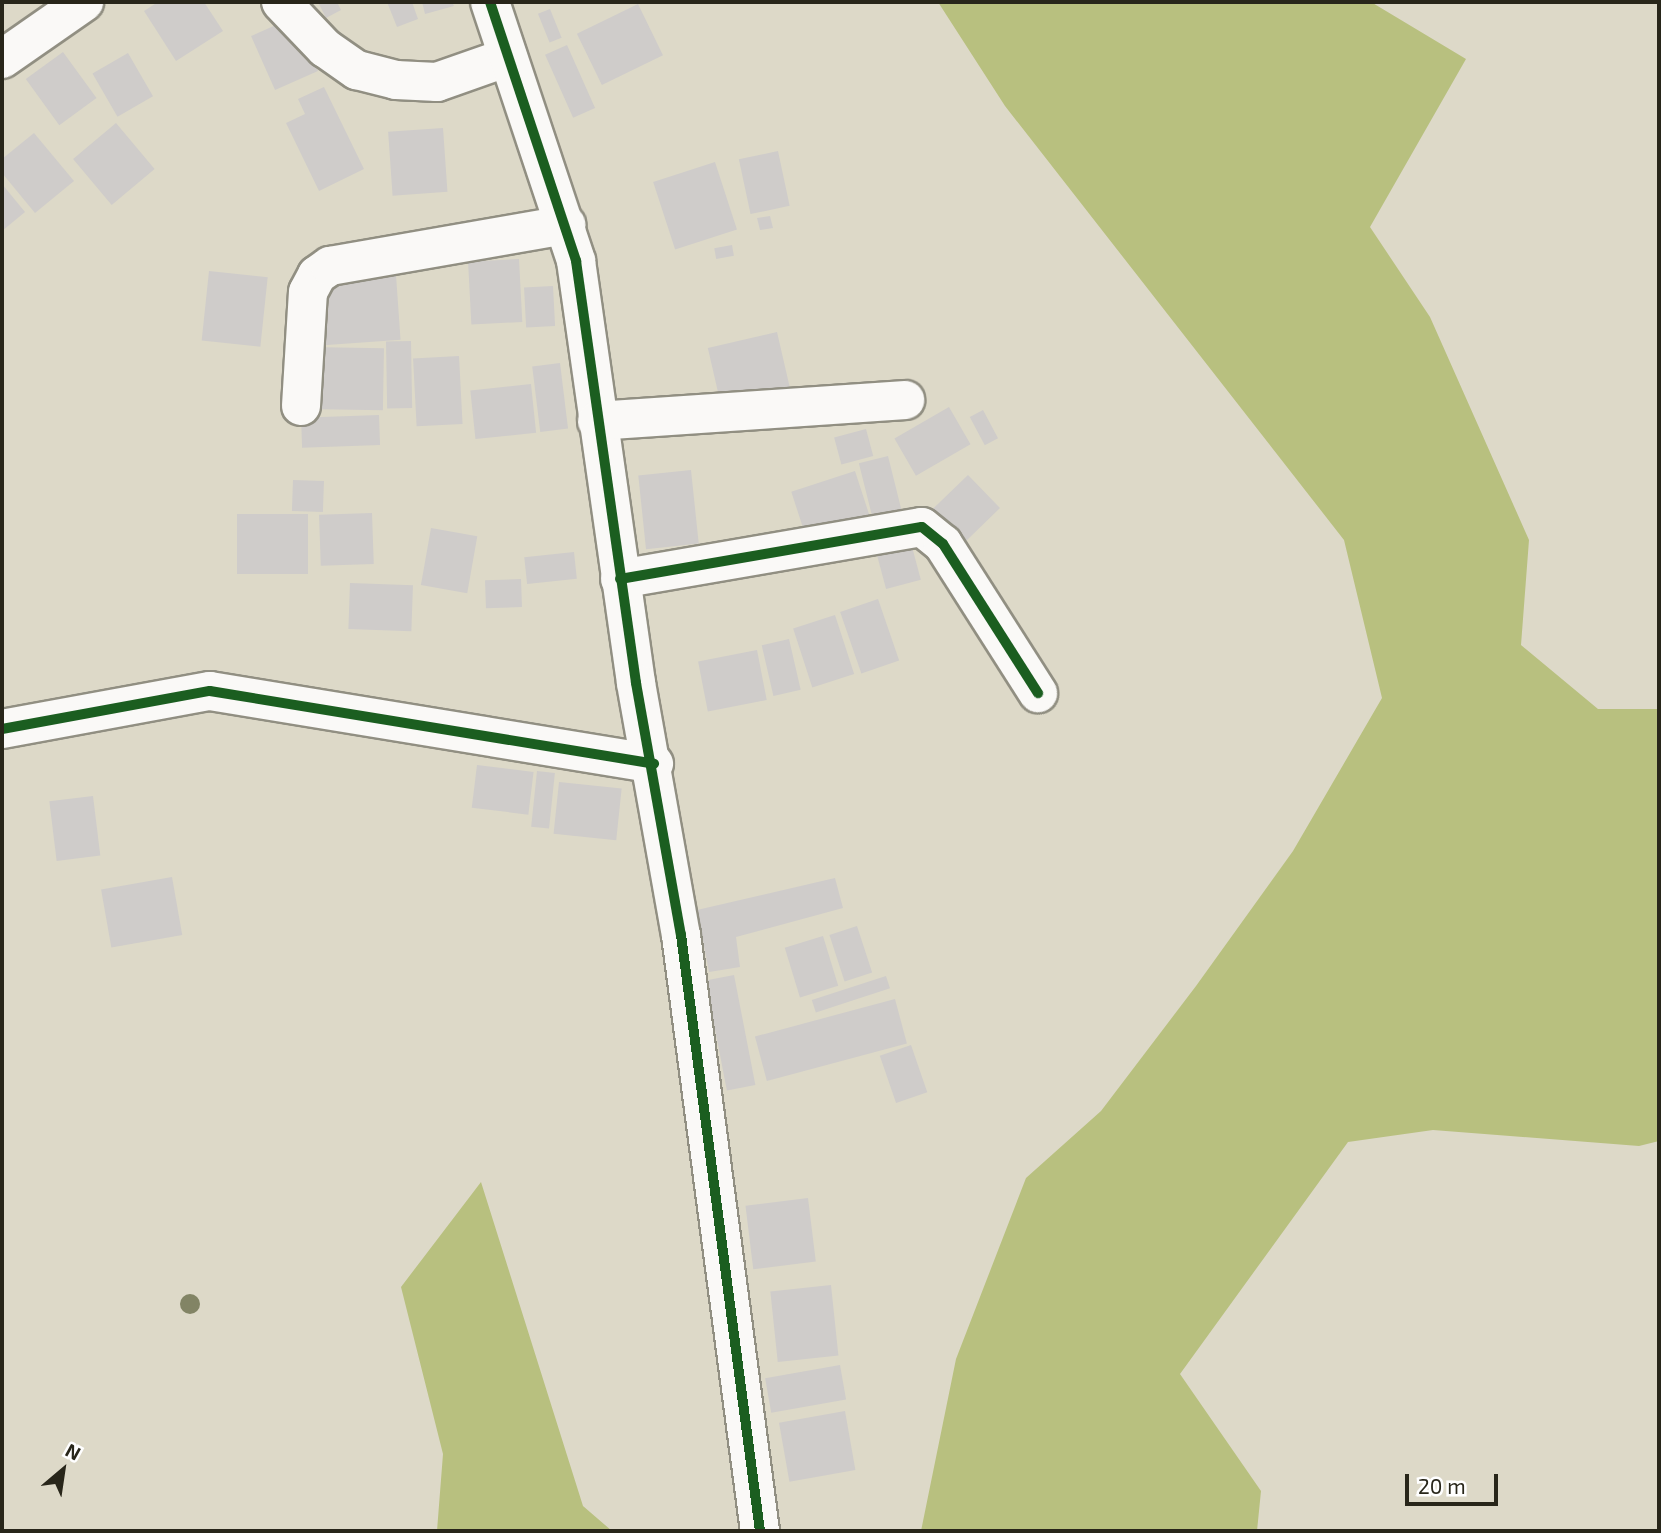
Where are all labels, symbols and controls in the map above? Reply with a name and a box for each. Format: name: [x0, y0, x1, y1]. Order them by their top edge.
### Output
north arrow: [28, 1435, 98, 1505]
text: N: [62, 1438, 85, 1465]
scale bar: [1409, 1460, 1502, 1504]
text: 20 m: [1418, 1473, 1466, 1498]

